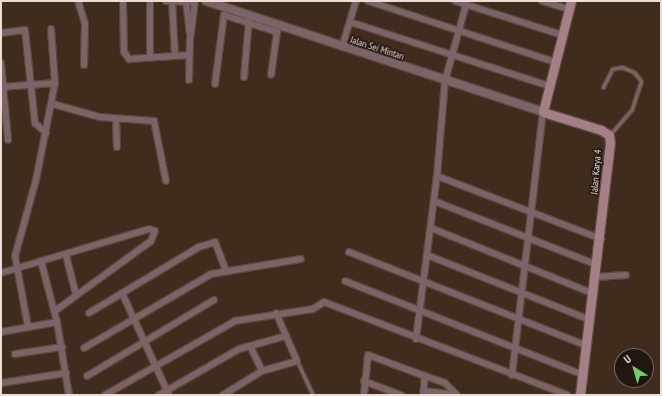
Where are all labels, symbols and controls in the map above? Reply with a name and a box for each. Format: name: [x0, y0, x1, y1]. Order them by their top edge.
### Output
street label: Jalan Sei Mintan: [349, 34, 405, 62]
street label: Jalan Karya 4: [588, 149, 604, 195]
north arrow: [614, 348, 654, 388]
text: U: [621, 352, 634, 367]

